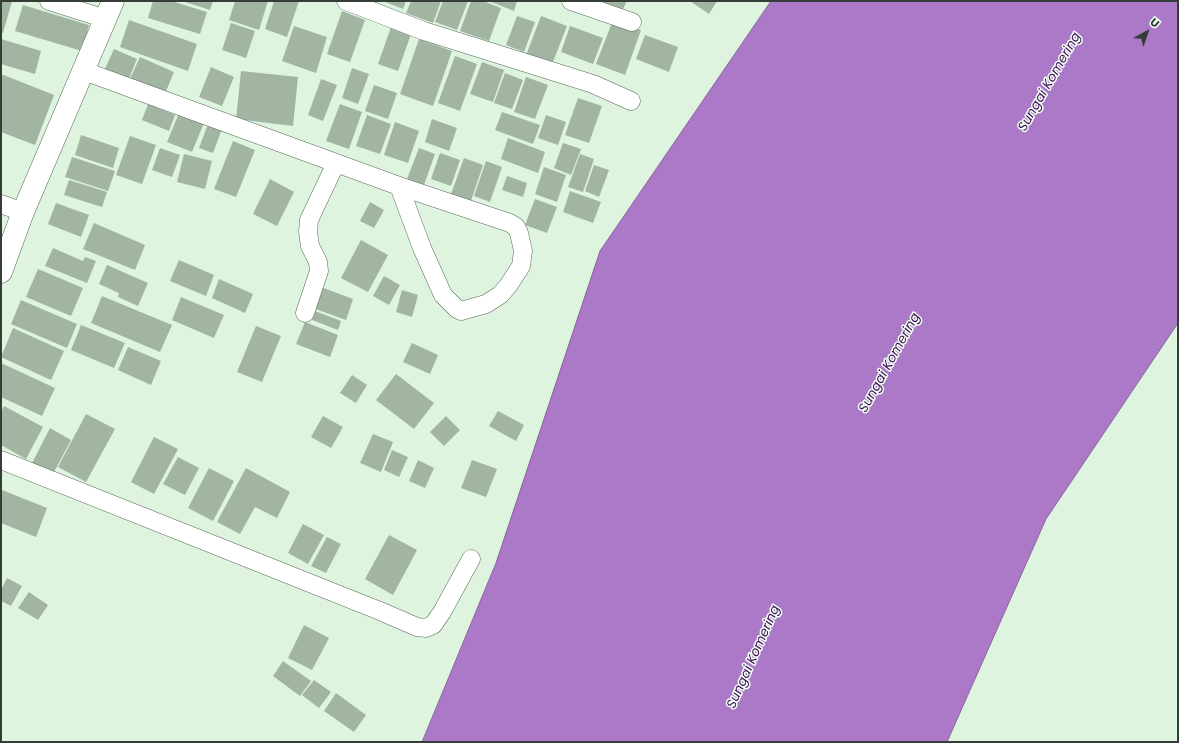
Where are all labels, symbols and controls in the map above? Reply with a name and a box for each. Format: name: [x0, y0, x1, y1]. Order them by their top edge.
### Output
north arrow: [1127, 12, 1167, 52]
text: U: [1147, 14, 1163, 31]
water label: Sungai Komering: [1015, 30, 1085, 134]
water label: Sungai Komering: [856, 310, 924, 416]
water label: Sungai Komering: [724, 603, 784, 711]

